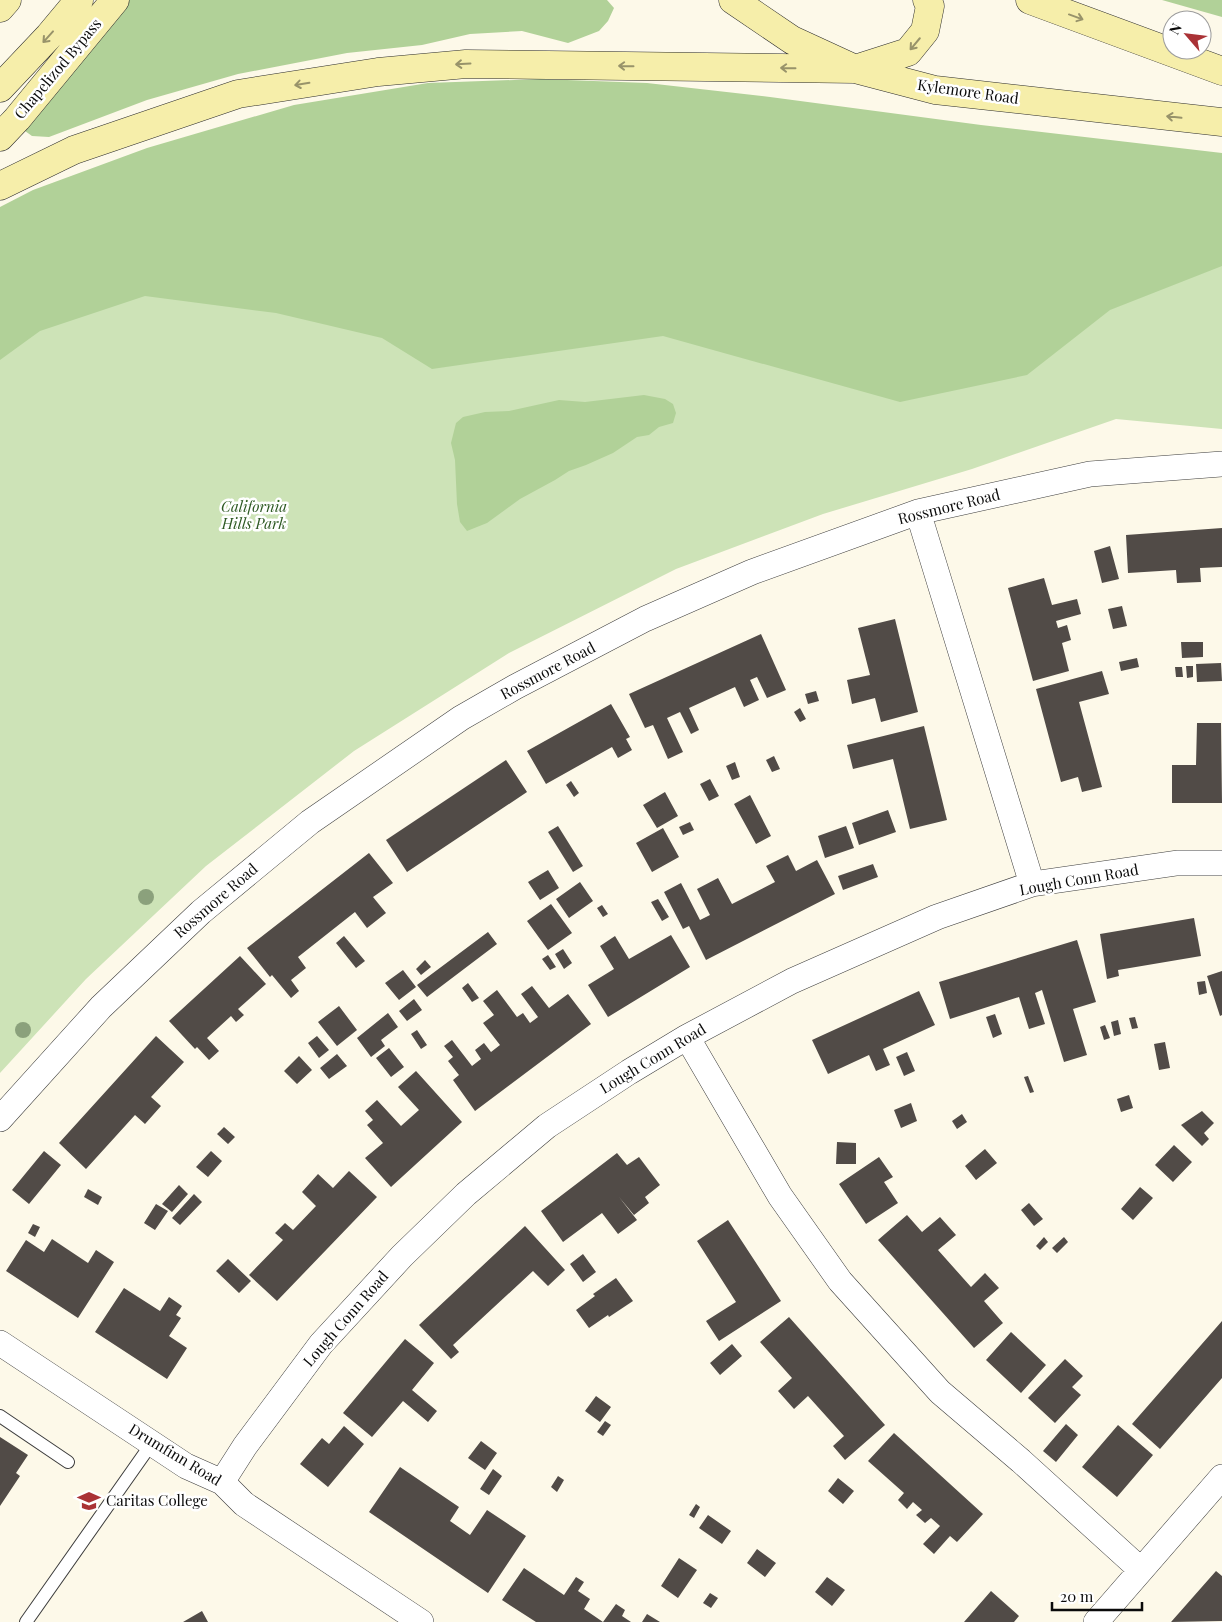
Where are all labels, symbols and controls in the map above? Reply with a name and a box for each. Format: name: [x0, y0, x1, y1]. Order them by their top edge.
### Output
north arrow: [1162, 10, 1212, 60]
one-way arrow: [1068, 13, 1083, 22]
street label: Chapelizod Bypass: [9, 14, 105, 123]
text: N: [1164, 20, 1186, 38]
one-way arrow: [42, 31, 54, 44]
one-way arrow: [909, 37, 920, 50]
one-way arrow: [456, 60, 472, 69]
one-way arrow: [618, 61, 634, 71]
one-way arrow: [781, 63, 797, 73]
street label: Kylemore Road: [916, 74, 1020, 108]
one-way arrow: [295, 79, 311, 89]
one-way arrow: [1166, 112, 1182, 122]
street label: Rossmore Road: [896, 484, 1002, 528]
park label: California Hills Park: [221, 496, 287, 533]
street label: Rossmore Road: [497, 637, 599, 704]
street label: Rossmore Road: [169, 858, 262, 942]
street label: Lough Conn Road: [1018, 859, 1140, 899]
street label: Lough Conn Road: [596, 1018, 710, 1098]
street label: Lough Conn Road: [298, 1266, 393, 1370]
street label: Drumfinn Road: [126, 1419, 226, 1490]
school or university icon: Caritas College: [76, 1488, 102, 1514]
place label: Caritas College: [106, 1490, 208, 1510]
scale bar: [1052, 1580, 1142, 1612]
text: 20 m: [1060, 1586, 1094, 1606]

